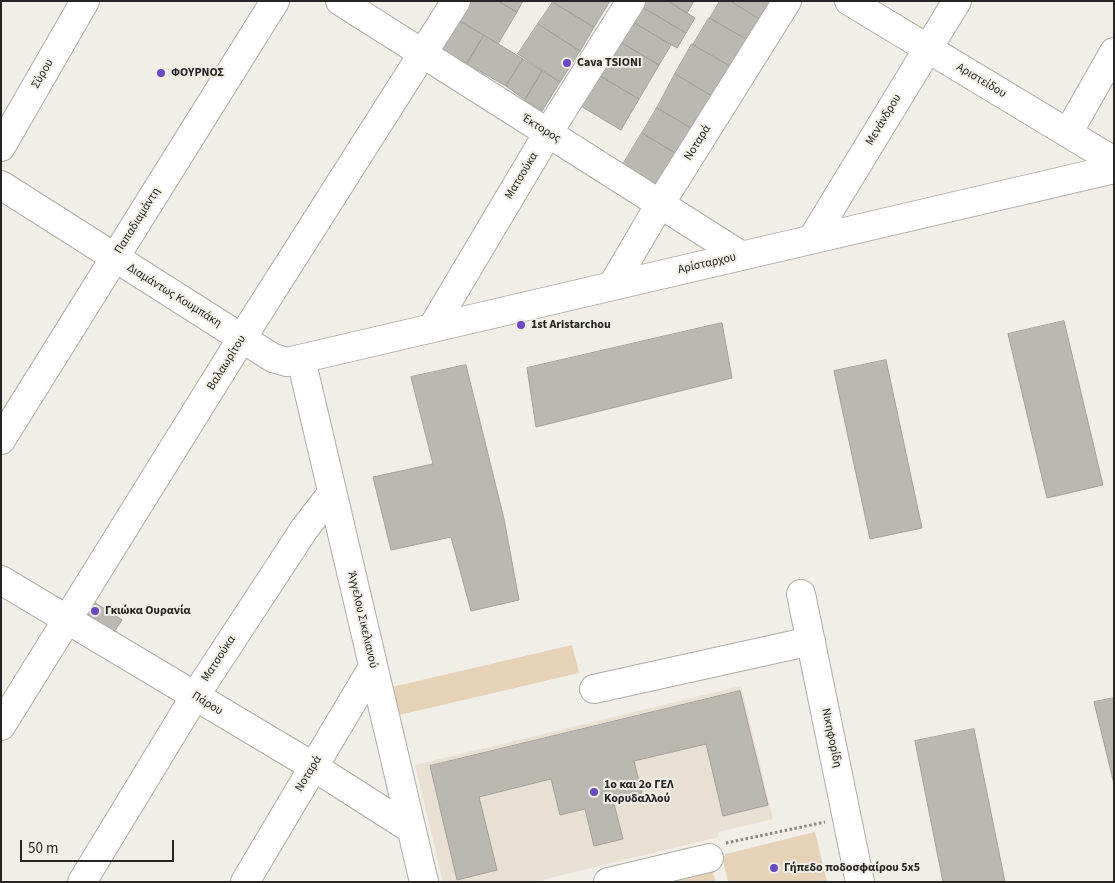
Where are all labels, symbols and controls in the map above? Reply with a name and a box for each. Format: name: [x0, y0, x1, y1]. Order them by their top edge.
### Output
place label: Cava TSIONI: [577, 56, 642, 70]
street label: Σύρου: [29, 57, 57, 91]
marker: Cava TSIONI: [561, 57, 573, 69]
street label: Αριστείδου: [954, 61, 1008, 101]
place label: ΦΟΥΡΝΟΣ: [171, 66, 224, 80]
marker: ΦΟΥΡΝΟΣ: [155, 67, 167, 79]
street label: Μενάνδρου: [863, 92, 905, 148]
street label: Έκτορος: [519, 112, 563, 146]
street label: Νοταρά: [681, 123, 715, 163]
street label: Ματσούκα: [502, 150, 542, 202]
street label: Παπαδιαμάντη: [112, 185, 164, 257]
street label: Αρίσταρχου: [677, 250, 737, 278]
street label: Διαμάντως Κουμπάκη: [124, 261, 224, 331]
place label: 1st Aristarchou: [531, 318, 611, 332]
marker: 1st Aristarchou: [515, 319, 527, 331]
street label: Βαλαωρίτου: [204, 333, 250, 393]
street label: Άγγελου Σικελιανού: [344, 570, 380, 670]
place label: Γκιώκα Ουρανία: [105, 604, 191, 618]
marker: Γκιώκα Ουρανία: [89, 605, 101, 617]
street label: Ματσούκα: [199, 633, 239, 685]
street label: Πάρου: [189, 689, 225, 719]
street label: Νικηφορίδη: [818, 707, 844, 769]
street label: Νοταρά: [293, 753, 325, 795]
place label: 1o και 2ο ΓΕΛ Κορυδαλλού: [604, 778, 674, 806]
marker: 1o και 2ο ΓΕΛ Κορυδαλλού: [588, 786, 600, 798]
scale bar: [22, 830, 176, 862]
text: 50 m: [28, 838, 58, 859]
place label: Γήπεδο ποδοσφαίρου 5x5: [784, 861, 920, 875]
marker: Γήπεδο ποδοσφαίρου 5x5: [768, 862, 780, 874]

